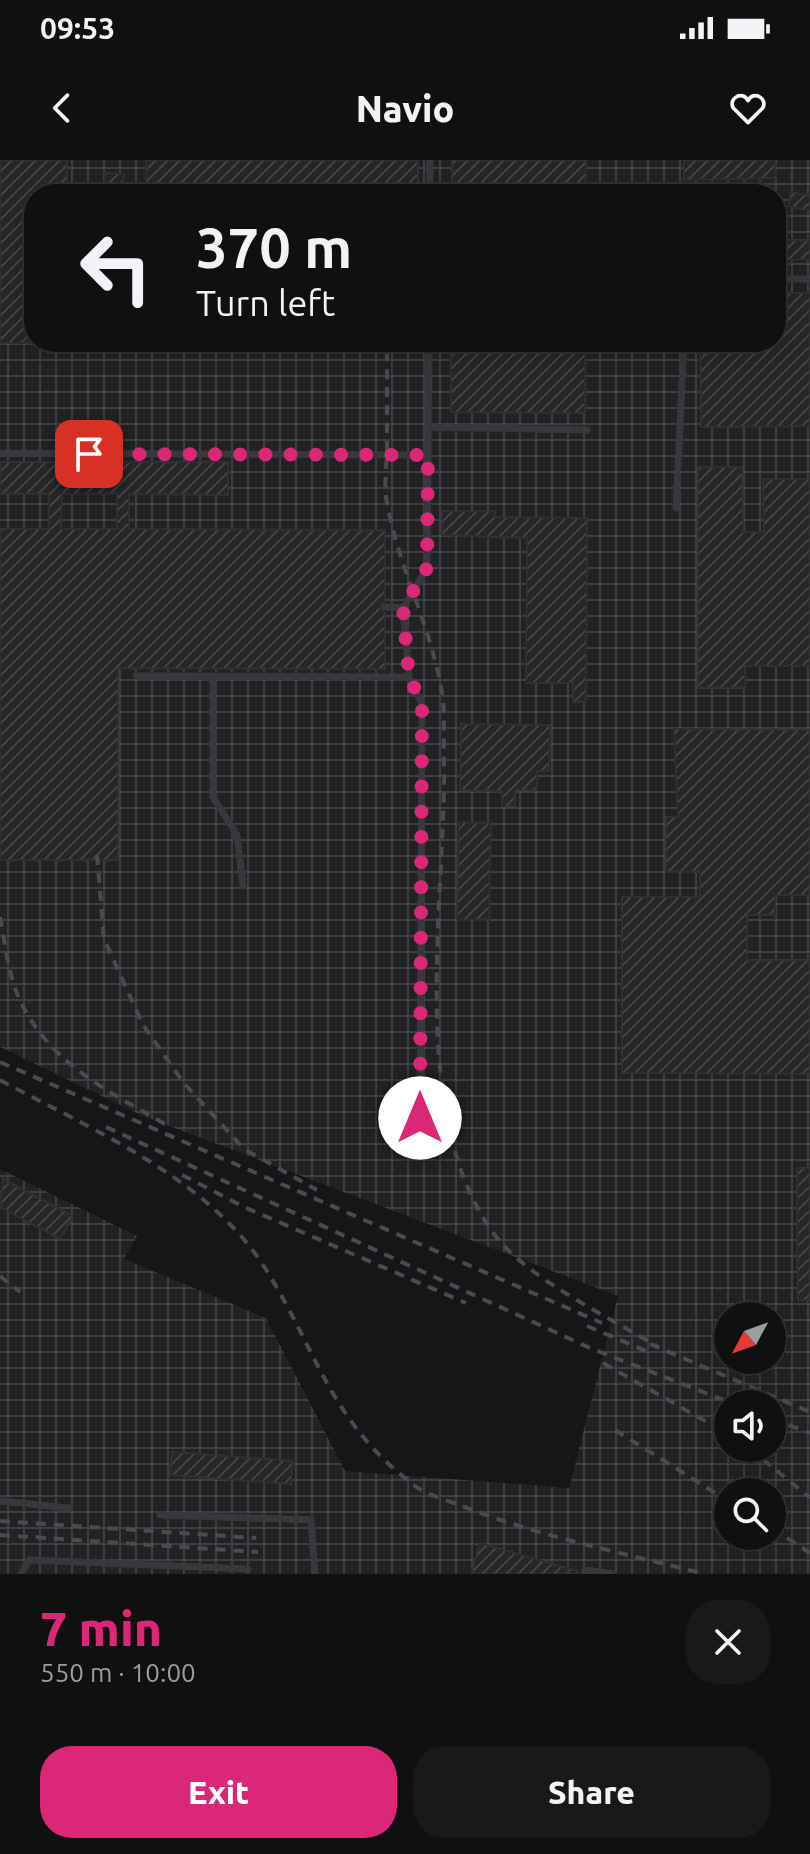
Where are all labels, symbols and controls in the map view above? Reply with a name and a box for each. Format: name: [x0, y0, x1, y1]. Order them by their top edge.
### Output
text: 09:53: [40, 11, 115, 45]
icon: back: [40, 86, 84, 130]
icon: heart: [726, 86, 770, 130]
text: Navio: [356, 88, 454, 129]
icon: left: [64, 216, 168, 320]
text: 370 m: [196, 216, 352, 279]
text: Turn left: [196, 282, 335, 323]
pin: [55, 420, 123, 488]
icon: arrive: [67, 432, 111, 476]
position arrow: [378, 1076, 462, 1160]
north arrow: [714, 1302, 786, 1374]
map controls: [714, 1302, 786, 1550]
button: sound: [714, 1390, 786, 1462]
button: search: [714, 1478, 786, 1550]
button: close: [686, 1600, 770, 1684]
text: 7 min: [40, 1601, 162, 1655]
text: 550 m · 10:00: [40, 1658, 196, 1687]
button: Exit: [40, 1746, 397, 1838]
button: Share: [413, 1746, 770, 1838]

